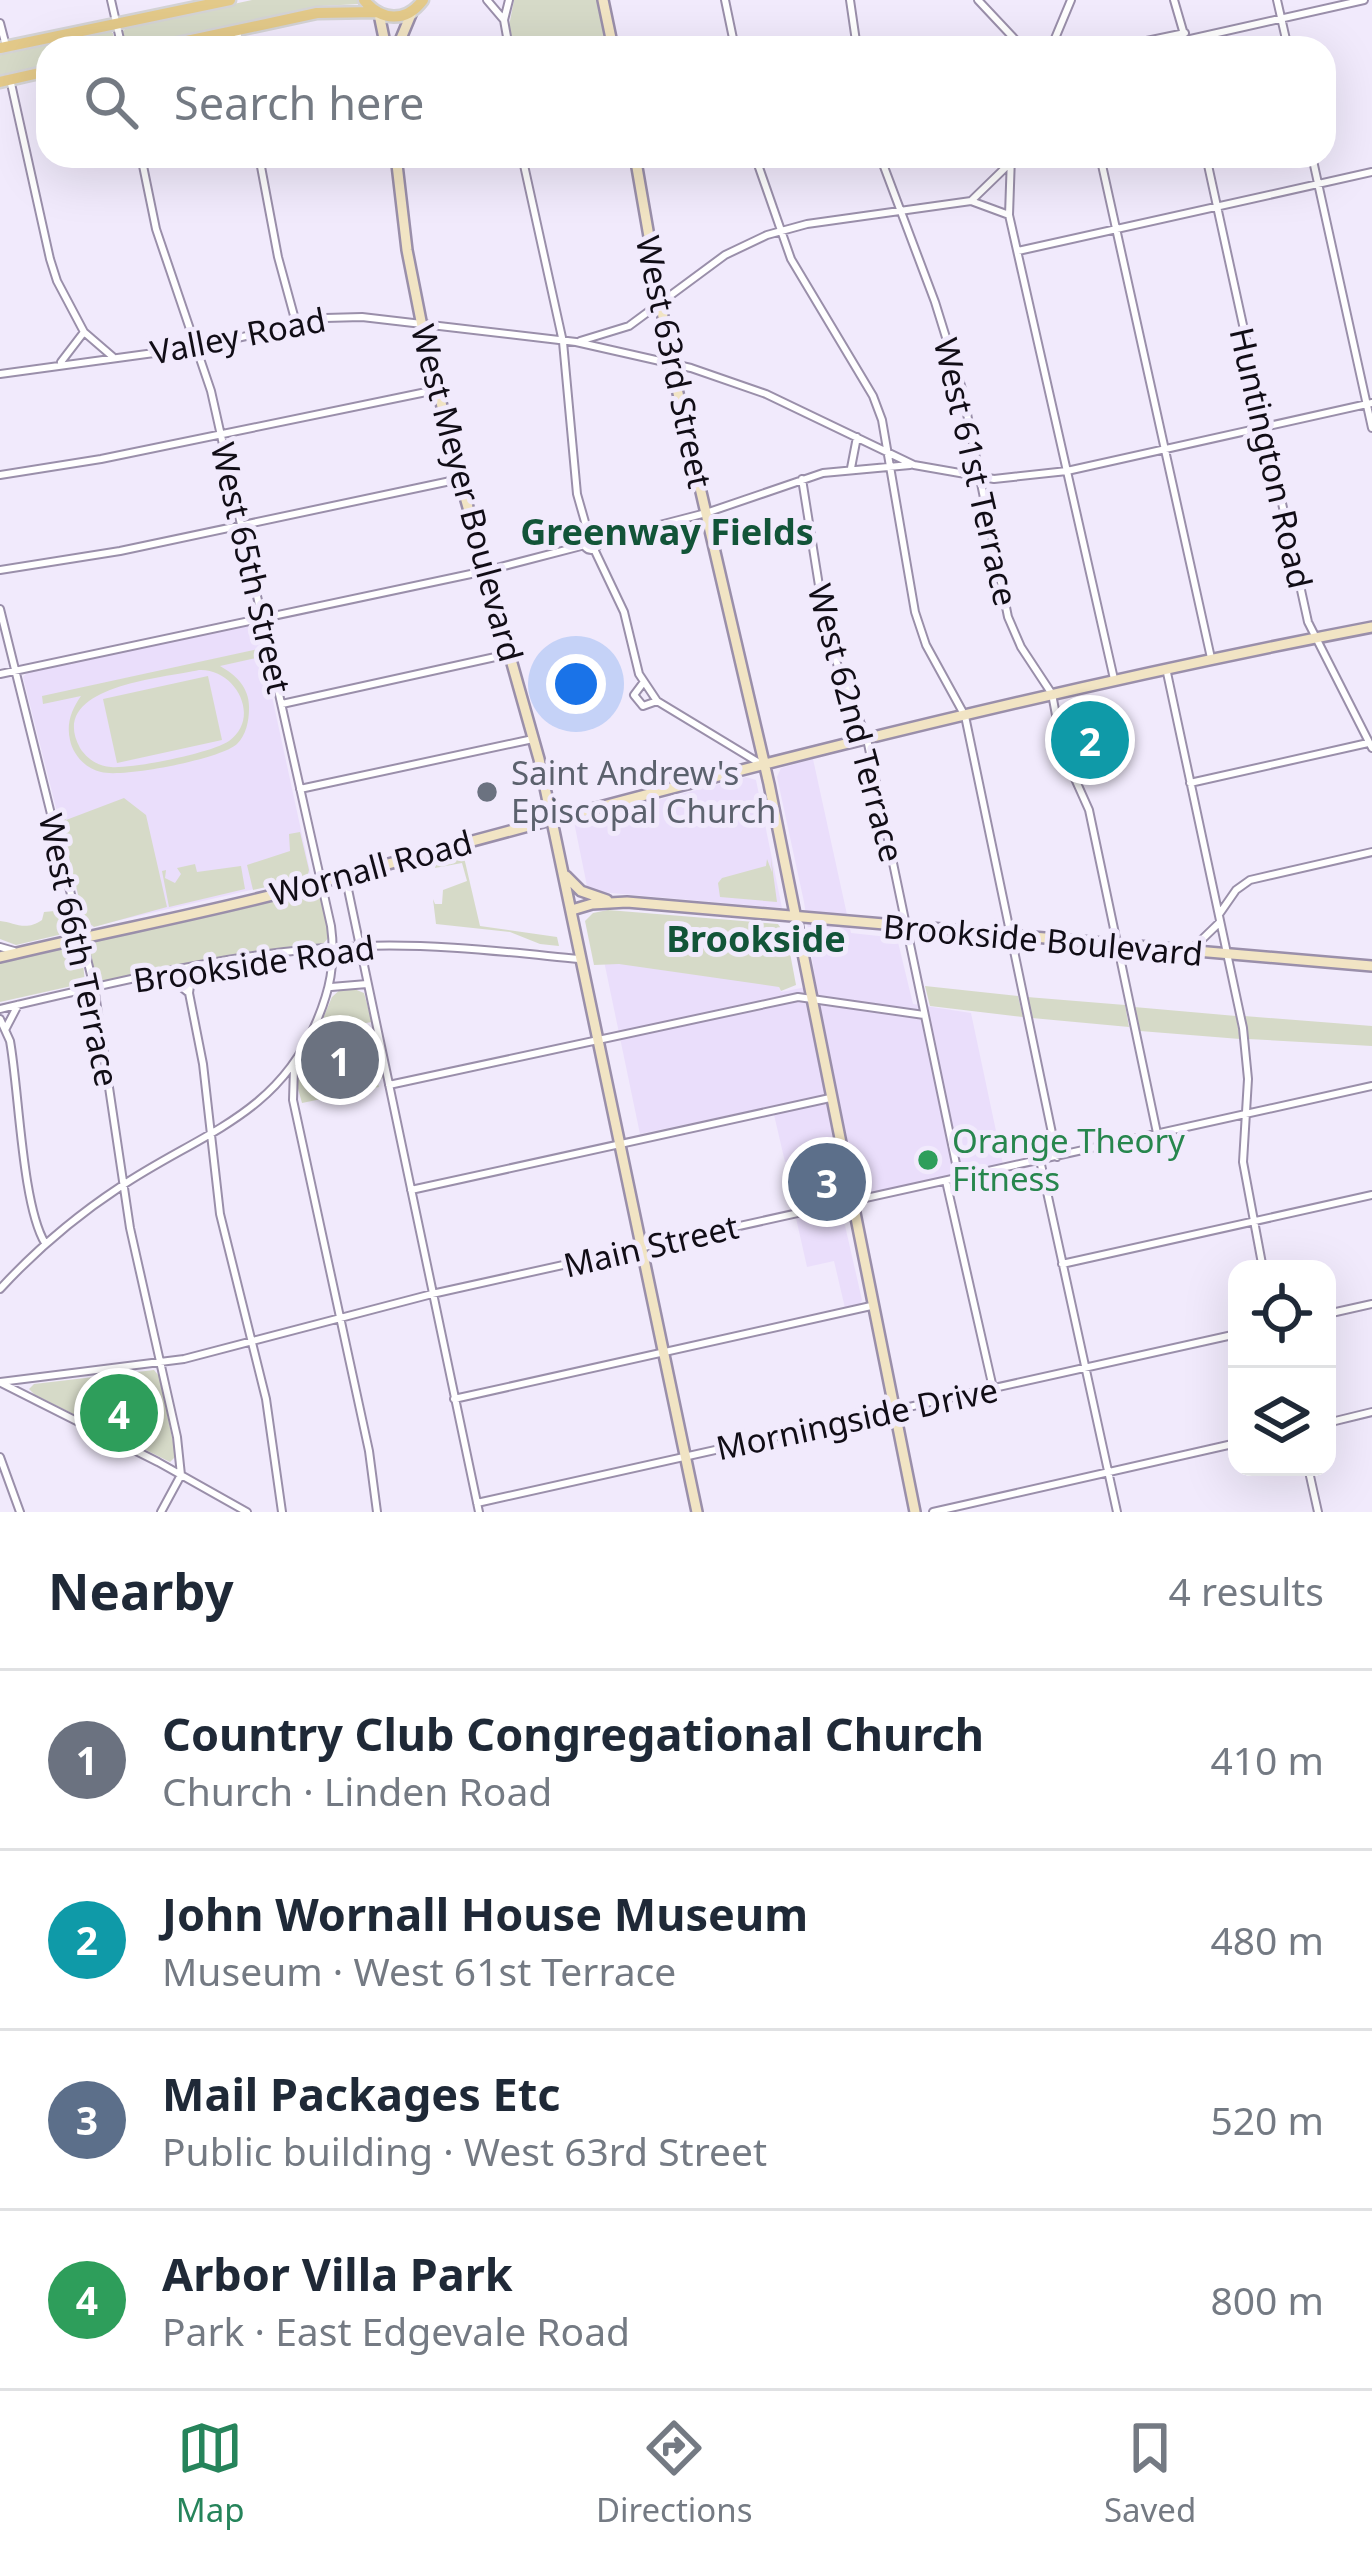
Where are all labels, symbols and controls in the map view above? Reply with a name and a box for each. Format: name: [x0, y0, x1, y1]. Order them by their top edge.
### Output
search box: [36, 36, 1336, 168]
icon: search: [78, 69, 144, 135]
text: Search here: [174, 72, 424, 133]
street label: West 63rd Street: [626, 232, 723, 492]
street label: Valley Road: [147, 297, 329, 375]
street label: West Meyer Boulevard: [401, 319, 534, 666]
street label: Huntington Road: [1220, 323, 1323, 593]
street label: West 61st Terrace: [924, 334, 1029, 610]
street label: West 65th Street: [201, 438, 302, 698]
district label: Greenway Fields: [520, 507, 814, 556]
street label: West 62nd Terrace: [798, 579, 915, 867]
your location: [546, 654, 606, 714]
pin: 2: [1051, 695, 1129, 785]
place label: Saint Andrew's Episcopal Church: [511, 750, 777, 833]
marker: Saint Andrew's Episcopal Church: [474, 779, 500, 805]
street label: West 66th Terrace: [29, 809, 130, 1090]
street label: Wornall Road: [265, 819, 477, 916]
street label: Brookside Boulevard: [881, 903, 1205, 976]
district label: Brookside: [666, 914, 846, 963]
street label: Brookside Road: [130, 924, 377, 1003]
pin: 1: [301, 1015, 379, 1105]
place label: Orange Theory Fitness: [952, 1118, 1185, 1201]
pin: 3: [788, 1137, 866, 1227]
marker: Orange Theory Fitness: [915, 1147, 941, 1173]
street label: Main Street: [559, 1204, 743, 1287]
map controls: [1228, 1260, 1336, 1476]
button: locate: [1228, 1260, 1336, 1368]
street label: Morningside Drive: [712, 1367, 1002, 1470]
pin: 4: [80, 1368, 158, 1458]
button: layers: [1228, 1368, 1336, 1476]
text: Nearby: [48, 1555, 234, 1625]
text: 4 results: [1169, 1564, 1324, 1617]
text: Country Club Congregational Church: [162, 1703, 984, 1764]
text: 1: [76, 1733, 98, 1786]
text: 410 m: [1210, 1733, 1324, 1786]
text: Church · Linden Road: [162, 1764, 552, 1817]
text: John Wornall House Museum: [162, 1883, 808, 1944]
text: 2: [76, 1913, 98, 1966]
text: 480 m: [1210, 1913, 1324, 1966]
text: Museum · West 61st Terrace: [162, 1944, 676, 1997]
text: Mail Packages Etc: [162, 2063, 560, 2124]
text: 3: [76, 2093, 98, 2146]
text: 520 m: [1210, 2093, 1324, 2146]
text: Public building · West 63rd Street: [162, 2124, 767, 2177]
text: Arbor Villa Park: [162, 2243, 513, 2304]
text: 4: [76, 2273, 98, 2326]
text: 800 m: [1210, 2273, 1324, 2326]
text: Park · East Edgevale Road: [162, 2304, 630, 2357]
tab: Map: [176, 2415, 244, 2532]
tab: Directions: [596, 2415, 753, 2532]
tab: Saved: [1104, 2415, 1196, 2532]

